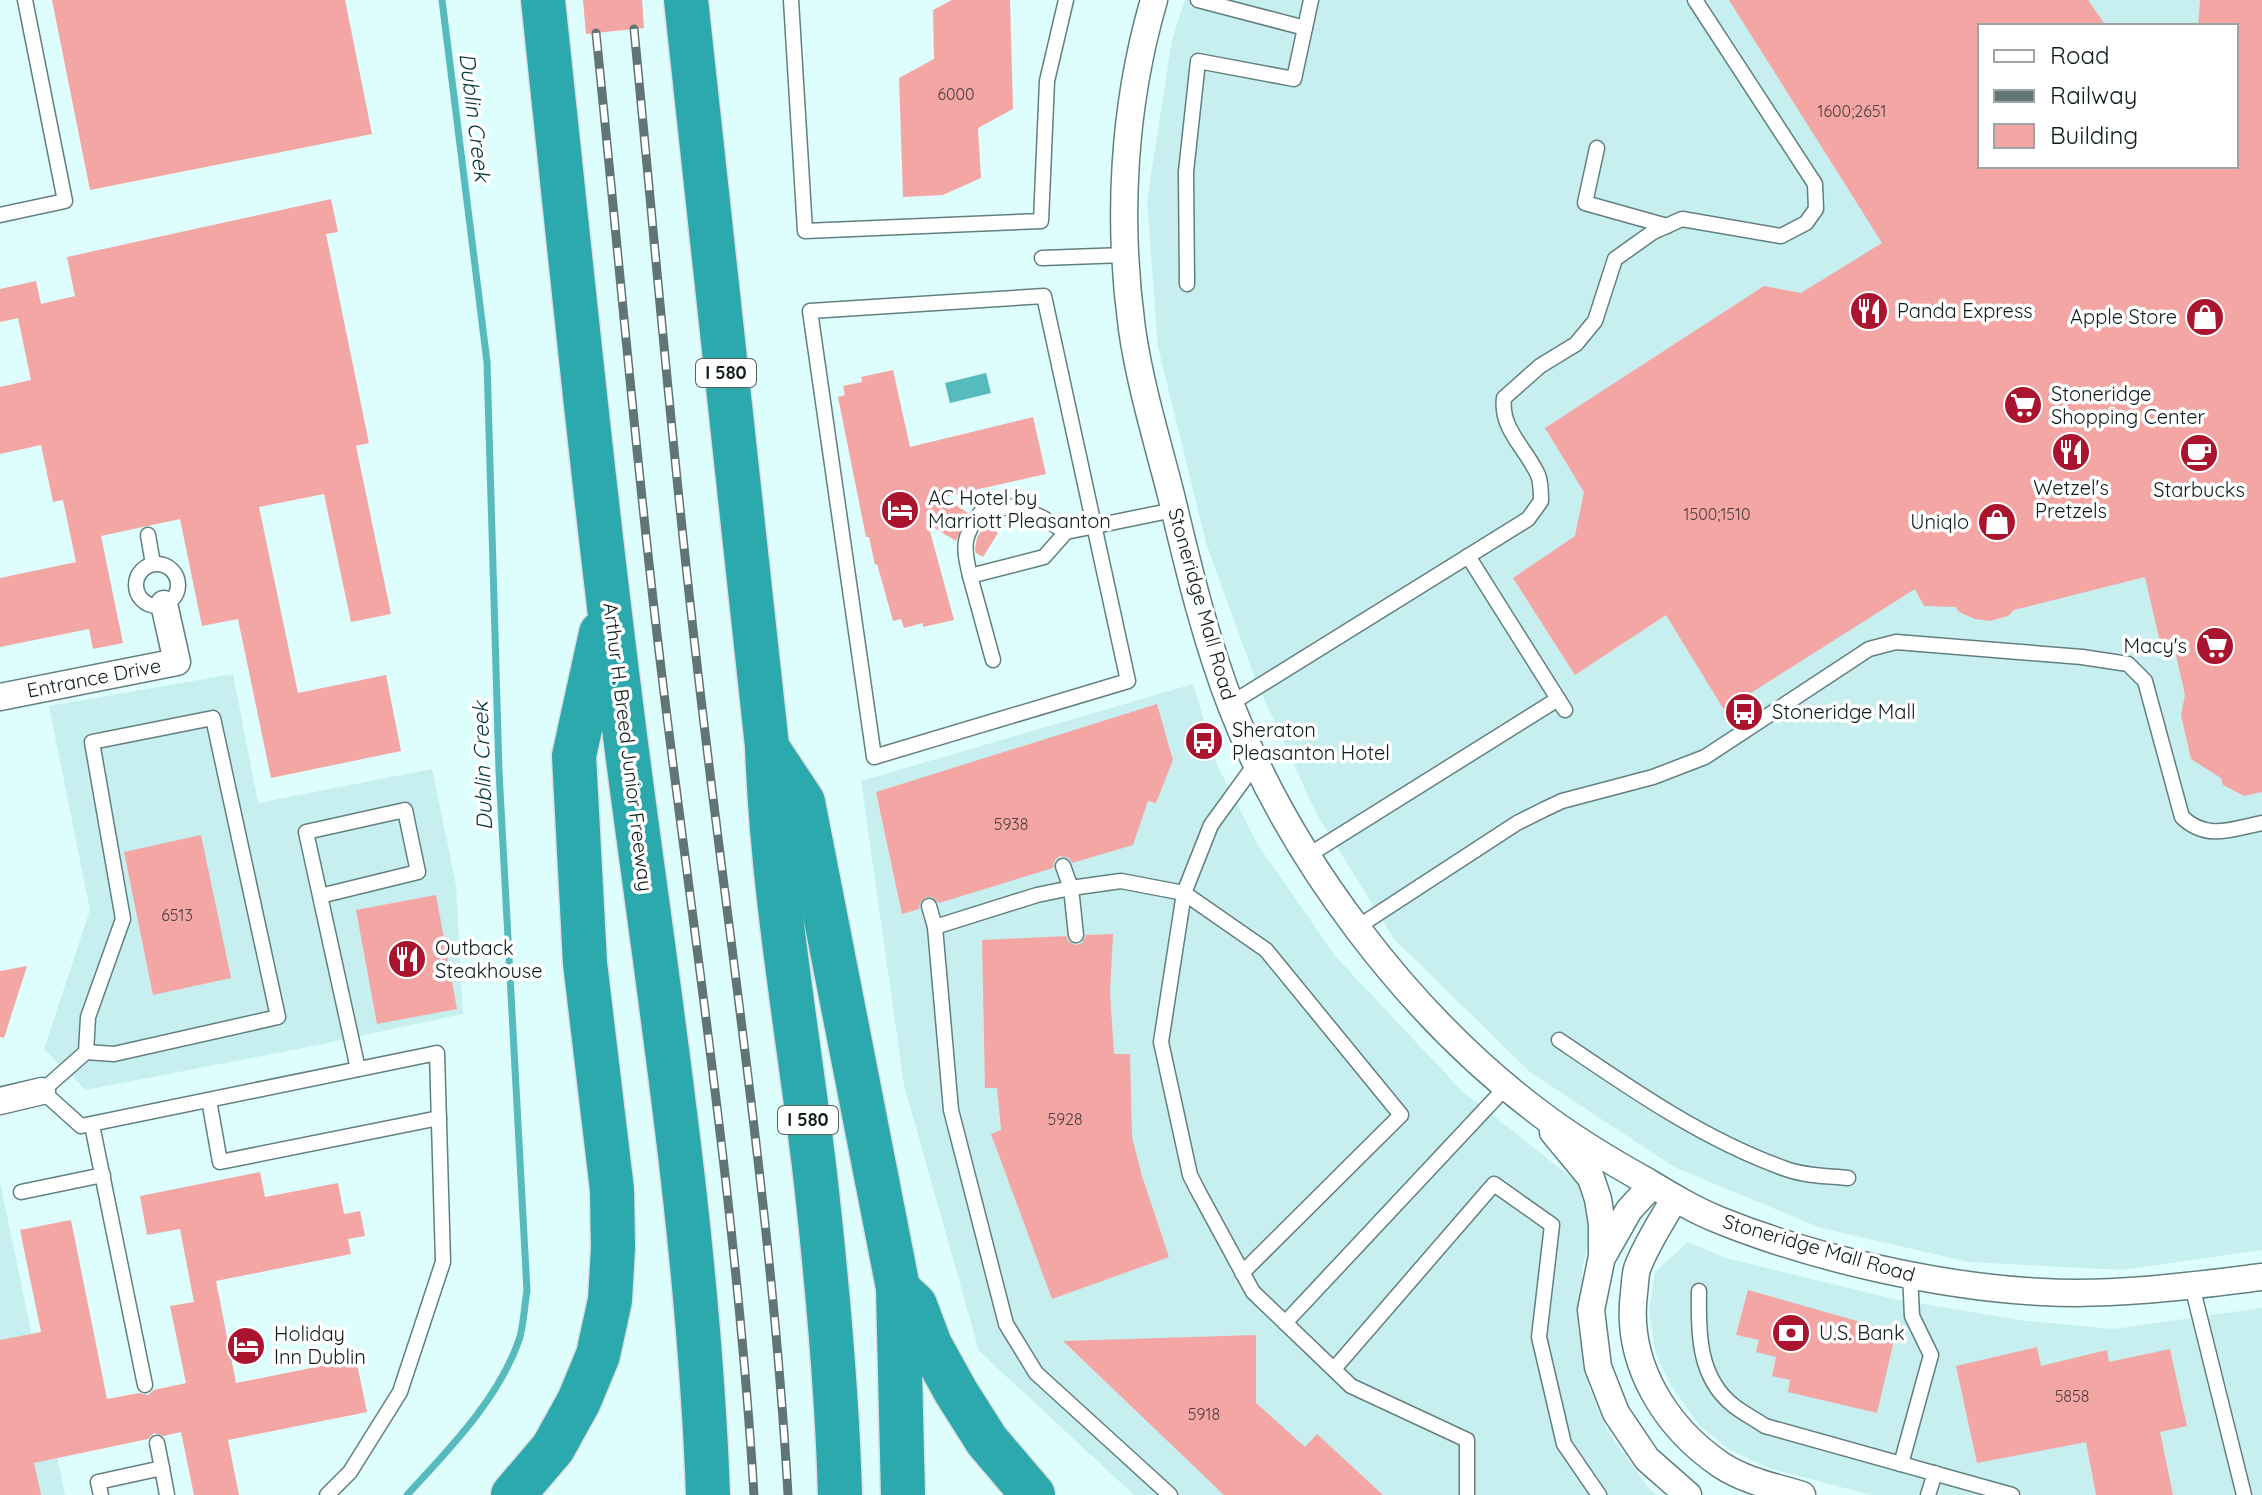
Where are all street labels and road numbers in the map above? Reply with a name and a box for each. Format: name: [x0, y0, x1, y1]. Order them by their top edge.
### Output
road number: I 580: [696, 359, 756, 387]
street label: Stoneridge Mall Road: [1163, 505, 1242, 703]
street label: Arthur H. Breed Junior Freeway: [598, 601, 659, 893]
street label: Entrance Drive: [25, 652, 163, 703]
road number: I 580: [778, 1106, 838, 1134]
street label: Stoneridge Mall Road: [1720, 1208, 1918, 1287]

